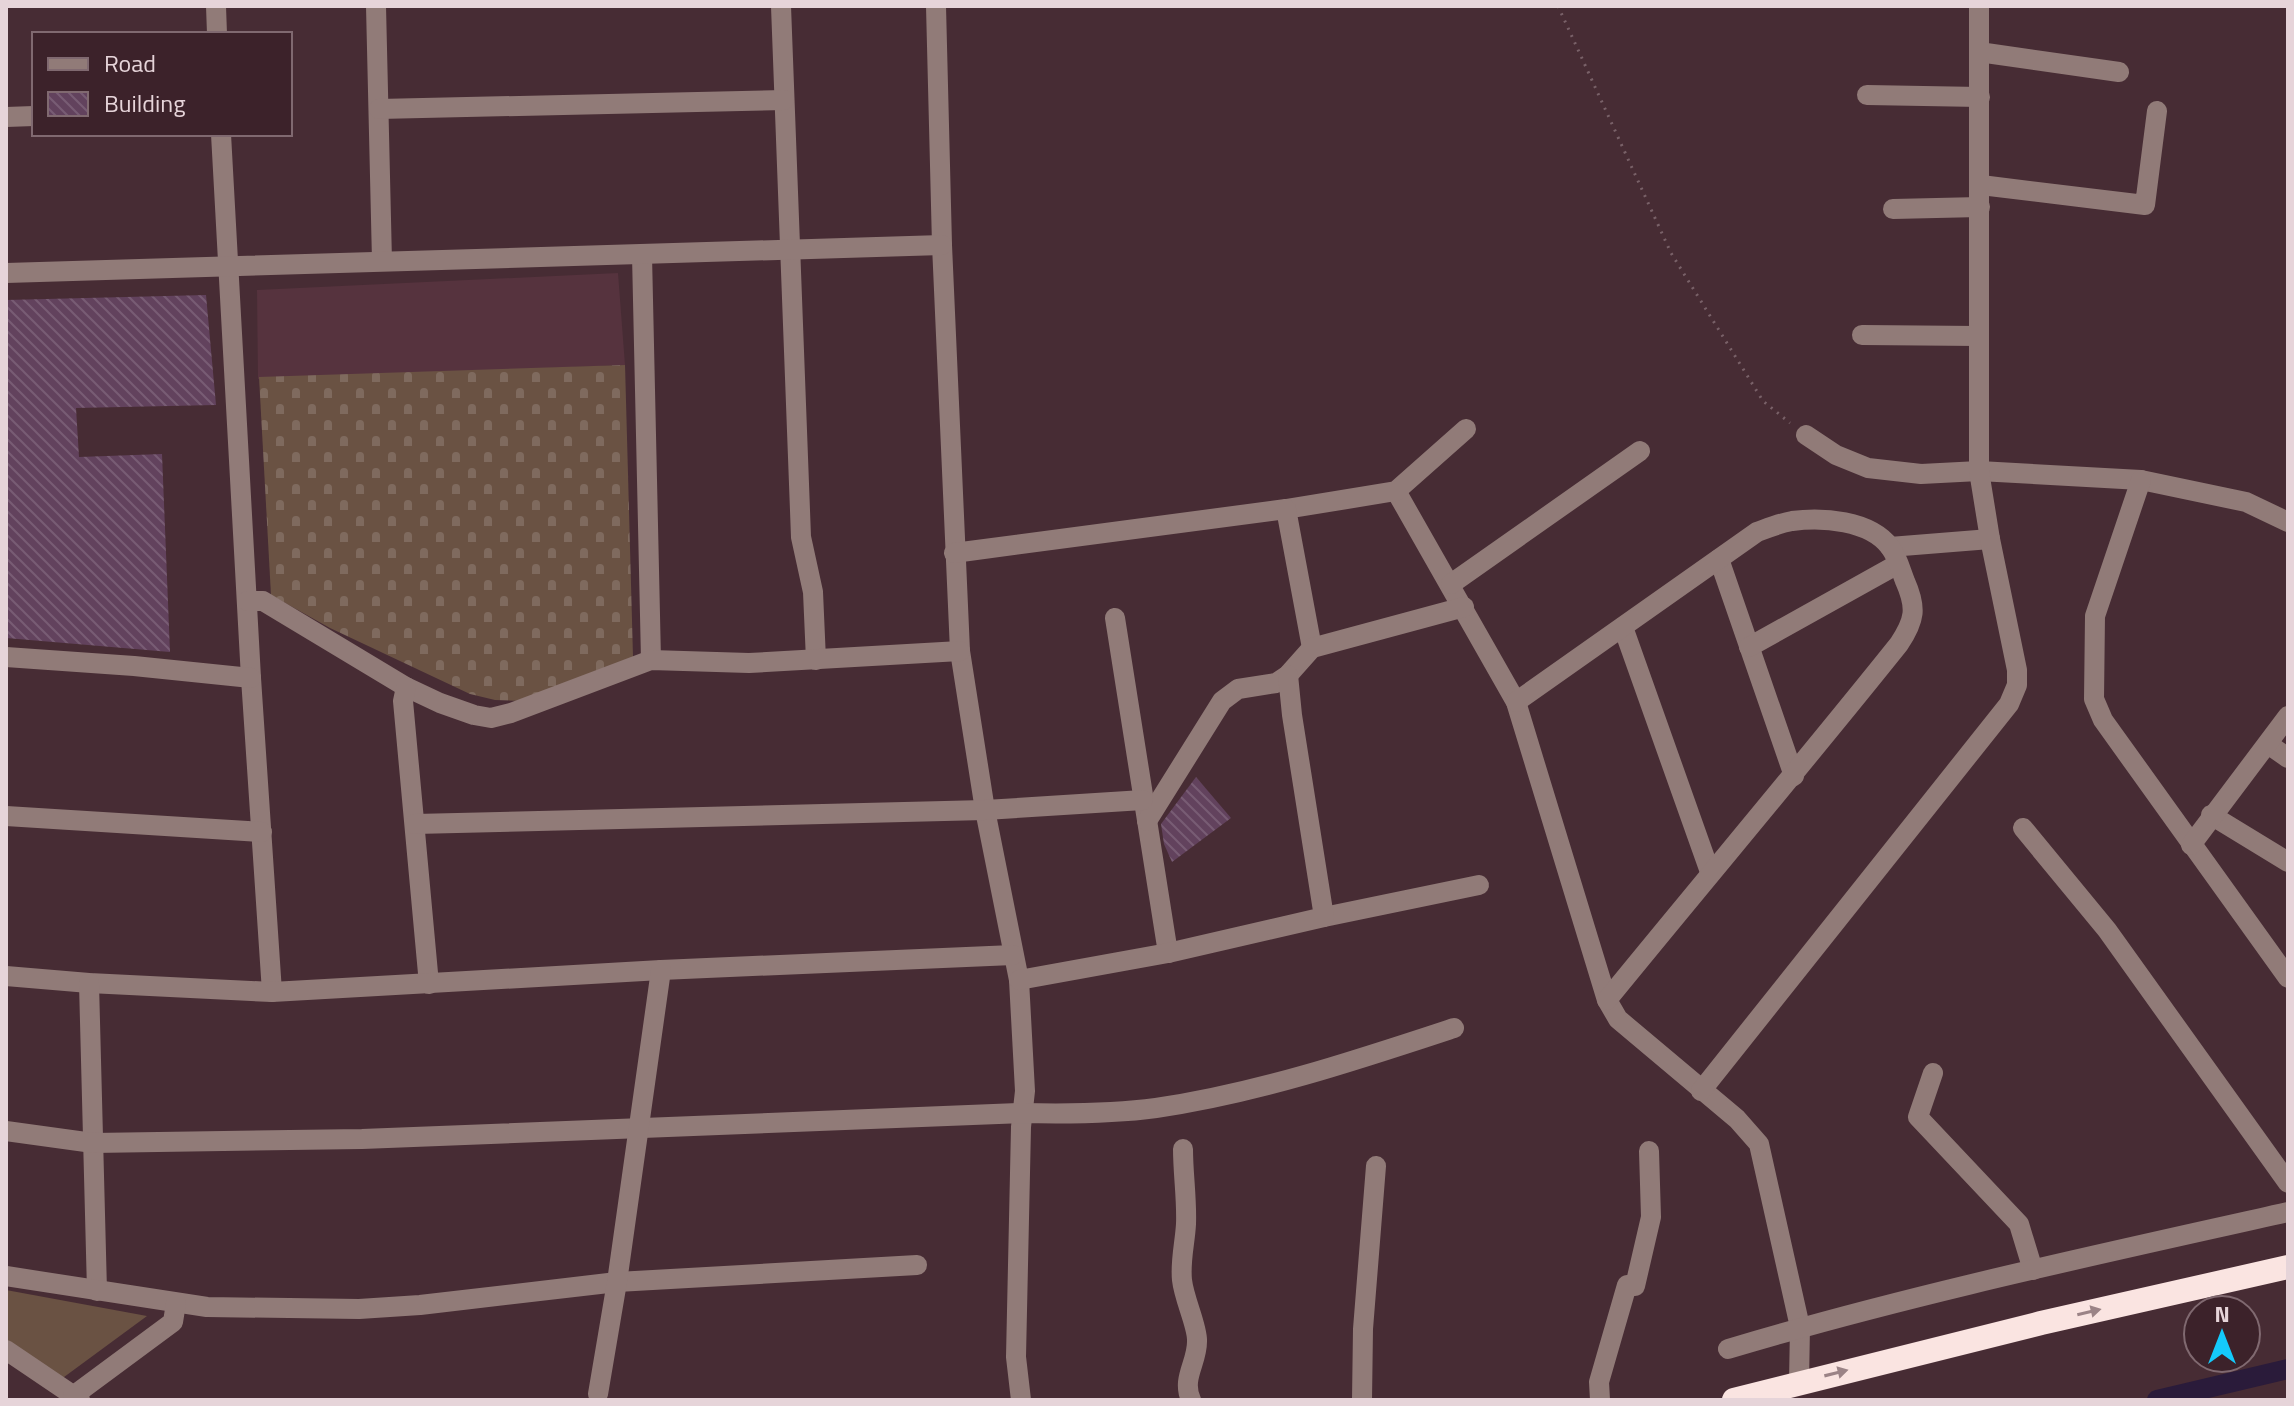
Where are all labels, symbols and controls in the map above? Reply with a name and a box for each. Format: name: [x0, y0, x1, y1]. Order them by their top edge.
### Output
legend: [32, 32, 292, 136]
text: Road: [104, 45, 156, 81]
text: Building: [104, 85, 186, 121]
north arrow: [2182, 1294, 2262, 1374]
text: N: [2214, 1297, 2230, 1331]
one-way arrow: [2077, 1305, 2102, 1318]
one-way arrow: [1824, 1366, 1849, 1378]

